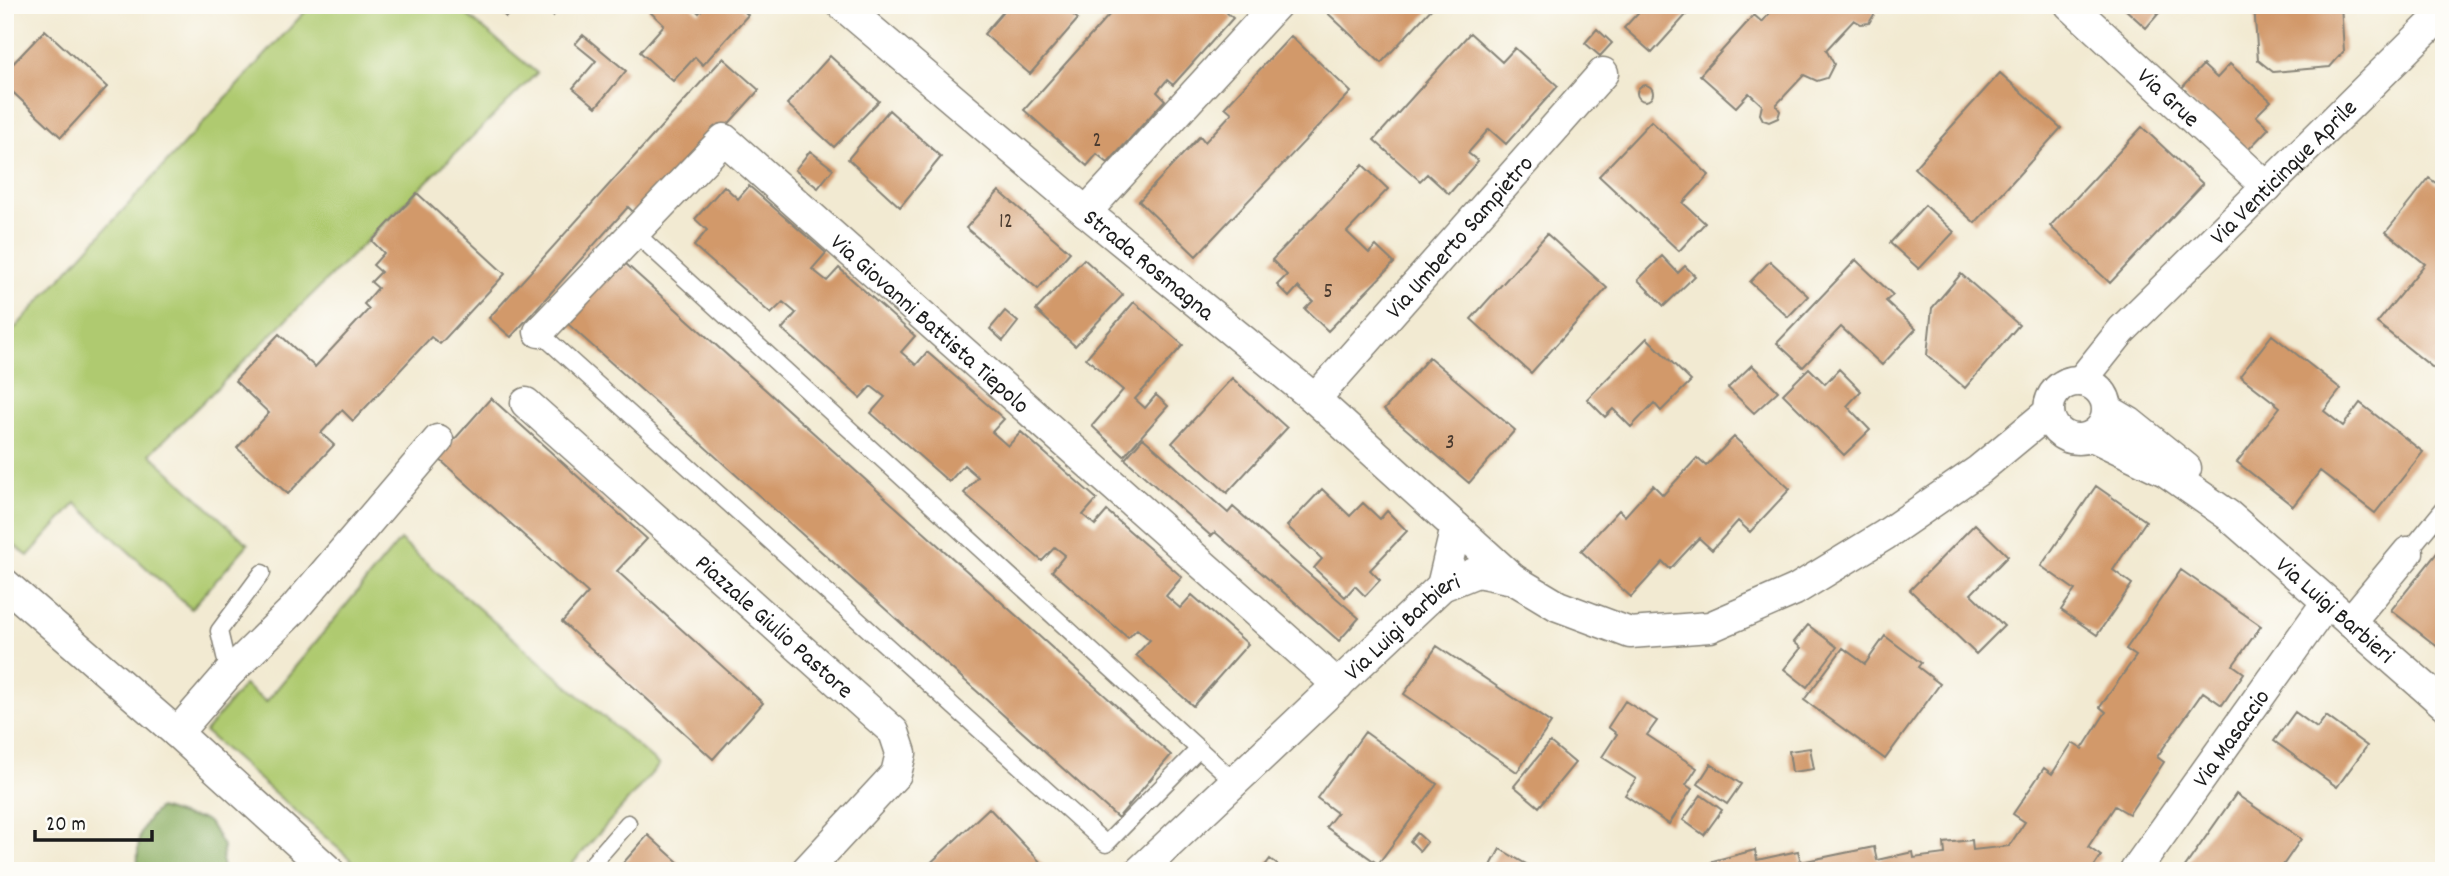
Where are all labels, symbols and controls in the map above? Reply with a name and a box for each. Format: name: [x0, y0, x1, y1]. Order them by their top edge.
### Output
street label: Via Grue: [2128, 61, 2206, 137]
street label: Via Venticinque Aprile: [2203, 93, 2366, 254]
house number: 2: [1092, 127, 1102, 157]
street label: Via Umberto Sampietro: [1379, 149, 1543, 328]
street label: Strada Rosmagna: [1075, 202, 1221, 331]
house number: 12: [999, 208, 1013, 238]
street label: Via Giovanni Battista Tiepolo: [822, 227, 1036, 423]
house number: 5: [1323, 278, 1333, 308]
house number: 3: [1445, 429, 1455, 459]
street label: Piazzale Giulio Pastore: [686, 548, 860, 708]
street label: Via Luigi Barbieri: [2267, 550, 2401, 673]
street label: Via Luigi Barbieri: [1338, 566, 1466, 690]
street label: Via Masaccio: [2186, 683, 2280, 795]
scale bar: [35, 799, 152, 843]
text: 20 m: [46, 811, 86, 841]

